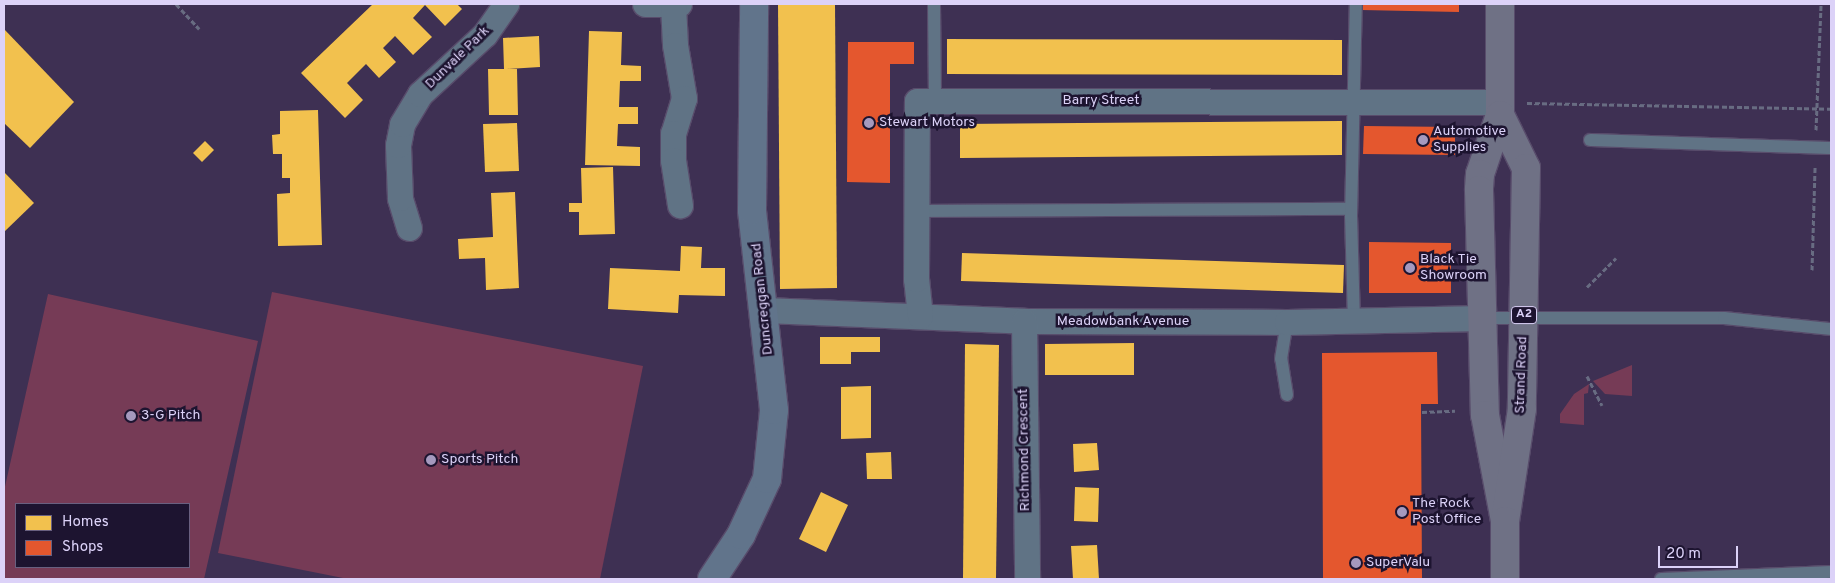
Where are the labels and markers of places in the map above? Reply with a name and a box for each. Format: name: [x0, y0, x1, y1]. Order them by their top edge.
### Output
place label: Stewart Motors: [879, 115, 975, 131]
marker: Stewart Motors: [863, 117, 875, 129]
place label: Automotive Supplies: [1433, 124, 1506, 156]
marker: Automotive Supplies: [1417, 134, 1429, 146]
place label: Black Tie Showroom: [1420, 252, 1487, 284]
marker: Black Tie Showroom: [1404, 262, 1416, 274]
place label: 3-G Pitch: [141, 408, 200, 424]
marker: 3-G Pitch: [125, 410, 137, 422]
place label: Sports Pitch: [441, 452, 518, 468]
marker: Sports Pitch: [425, 454, 437, 466]
place label: The Rock Post Office: [1412, 496, 1481, 528]
marker: The Rock Post Office: [1396, 506, 1408, 518]
place label: SuperValu: [1366, 555, 1430, 571]
marker: SuperValu: [1350, 557, 1362, 569]

